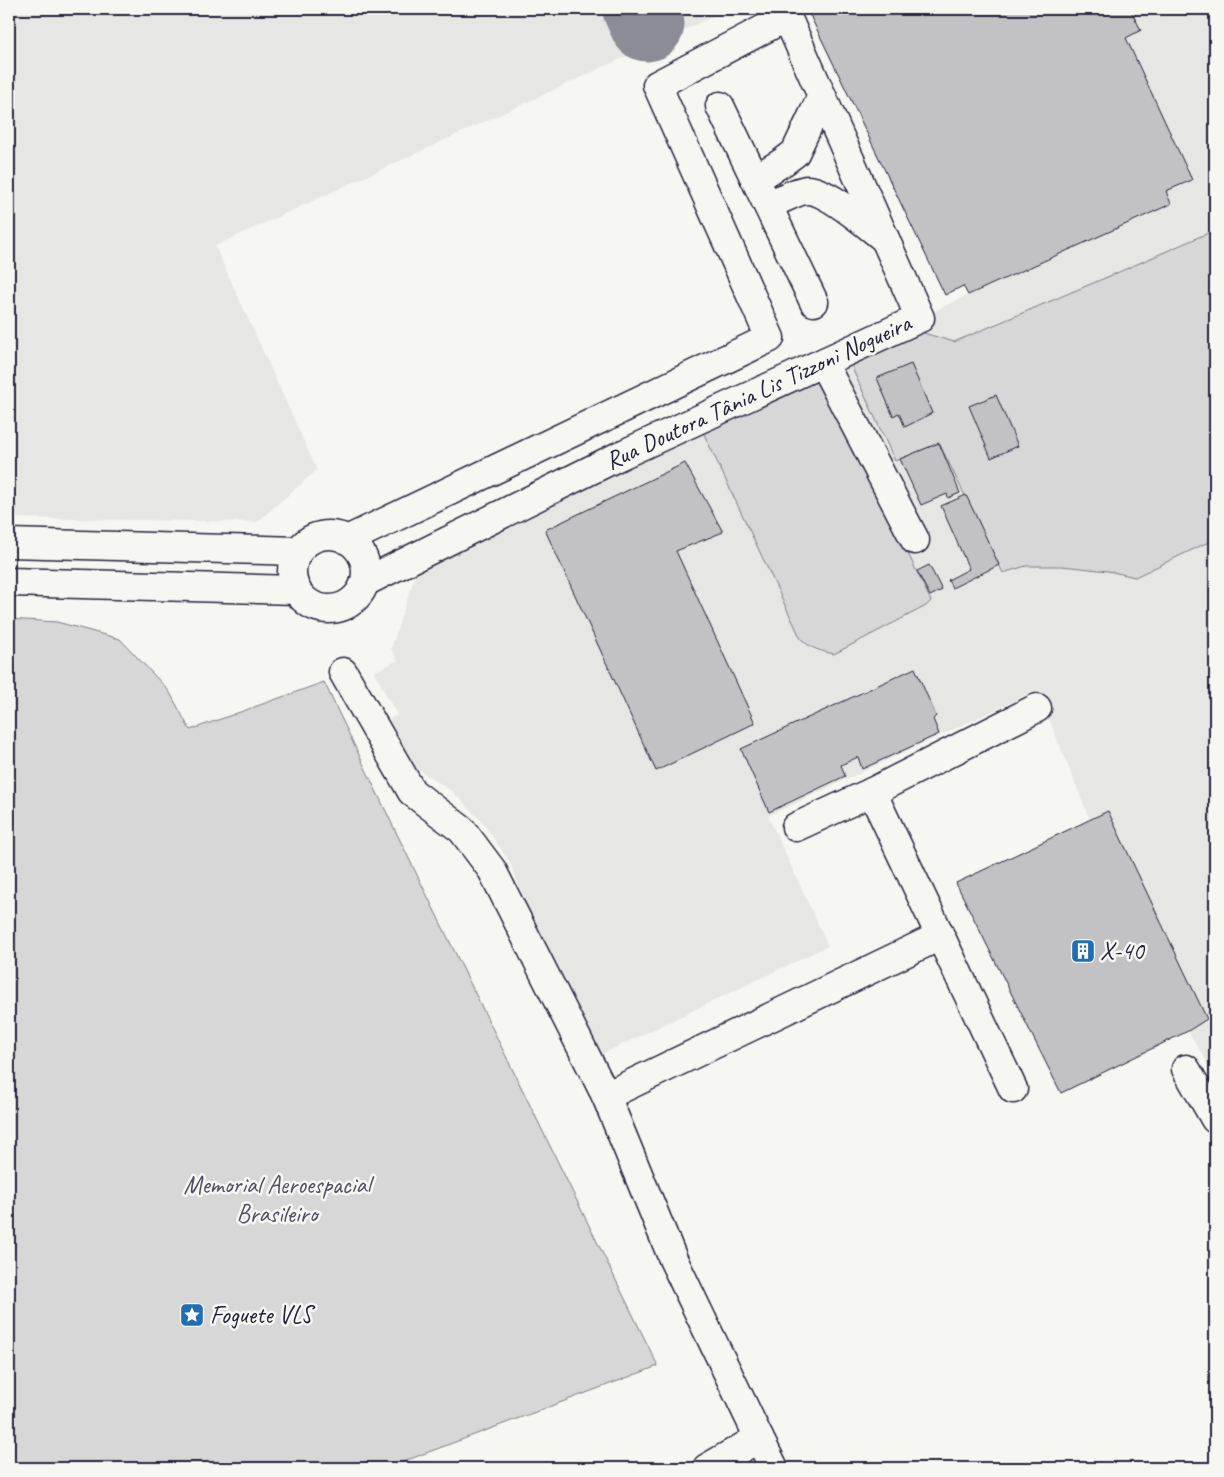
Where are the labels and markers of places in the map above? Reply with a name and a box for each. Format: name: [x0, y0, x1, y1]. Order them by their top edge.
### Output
place label: X-40: [1100, 935, 1146, 967]
building icon: X-40: [1070, 938, 1096, 964]
place label: Foguete VLS: [210, 1299, 316, 1331]
place icon: Foguete VLS: [179, 1302, 205, 1328]

